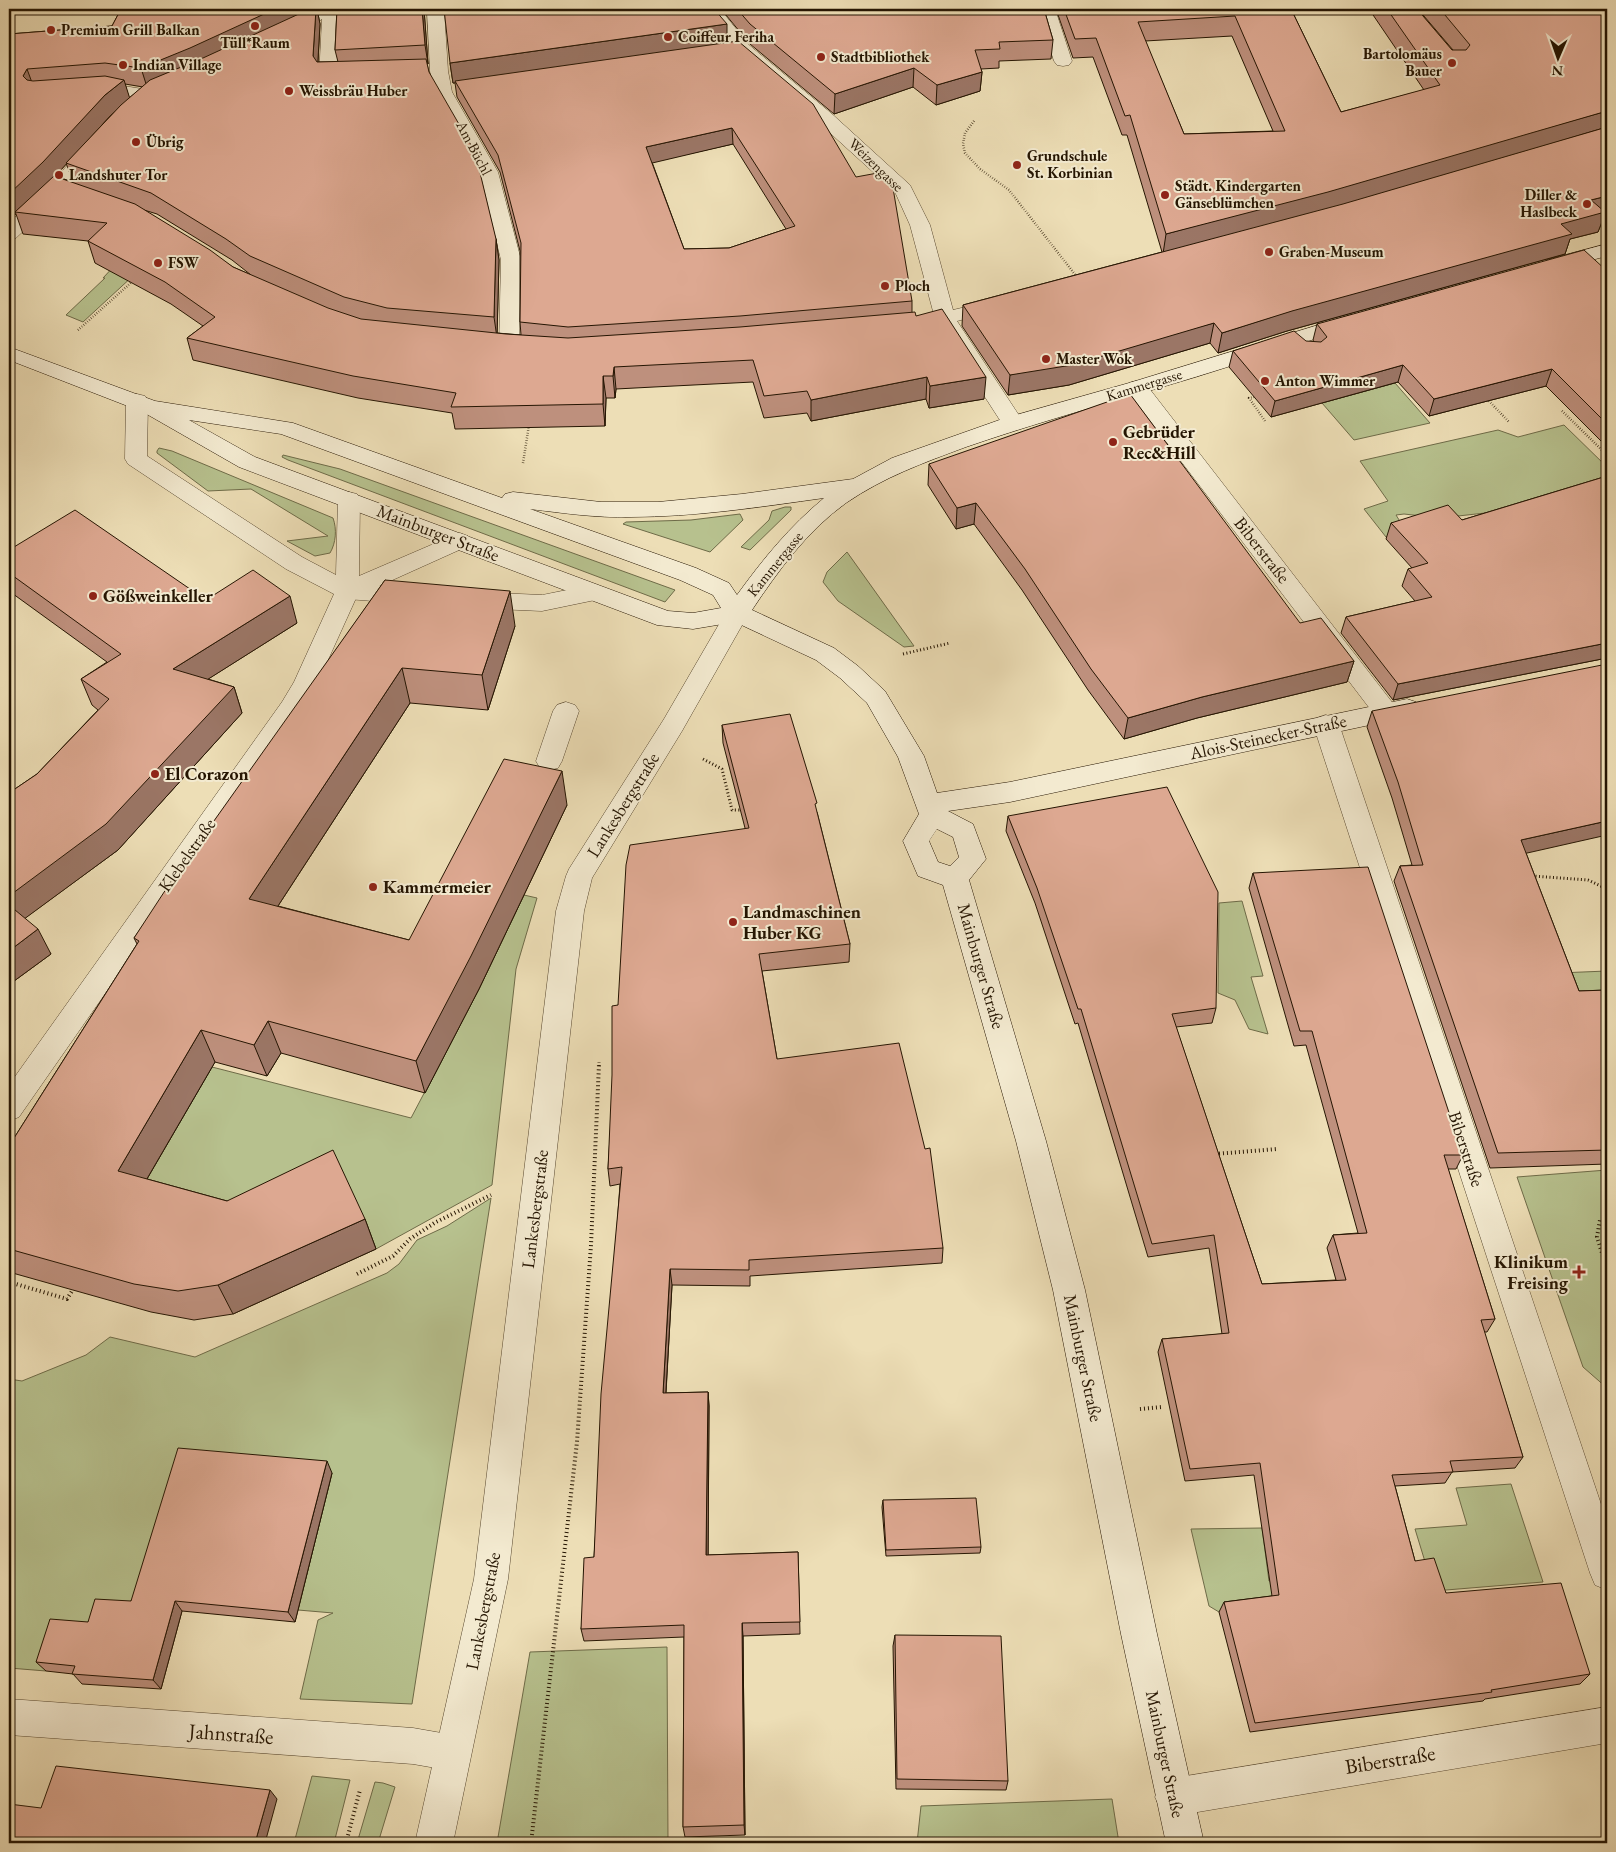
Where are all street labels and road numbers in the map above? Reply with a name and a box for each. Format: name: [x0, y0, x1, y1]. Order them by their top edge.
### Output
street label: Am Büchl: [452, 116, 497, 179]
street label: Weizengasse: [845, 134, 908, 196]
street label: Kammergasse: [1104, 364, 1184, 405]
street label: Mainburger Straße: [374, 499, 503, 566]
street label: Biberstraße: [1229, 512, 1295, 588]
street label: Kammergasse: [743, 527, 807, 600]
street label: Alois-Steinecker-Straße: [1186, 709, 1348, 765]
street label: Lankesbergstraße: [581, 748, 664, 861]
street label: Klebelstraße: [153, 813, 220, 896]
street label: Mainburger Straße: [953, 900, 1010, 1031]
street label: Biberstraße: [1443, 1108, 1489, 1190]
street label: Lankesbergstraße: [516, 1148, 553, 1270]
street label: Mainburger Straße: [1059, 1292, 1108, 1424]
street label: Lankesbergstraße: [460, 1550, 505, 1672]
street label: Mainburger Straße: [1141, 1688, 1190, 1820]
street label: Jahnstraße: [186, 1717, 274, 1750]
street label: Biberstraße: [1343, 1739, 1437, 1780]

